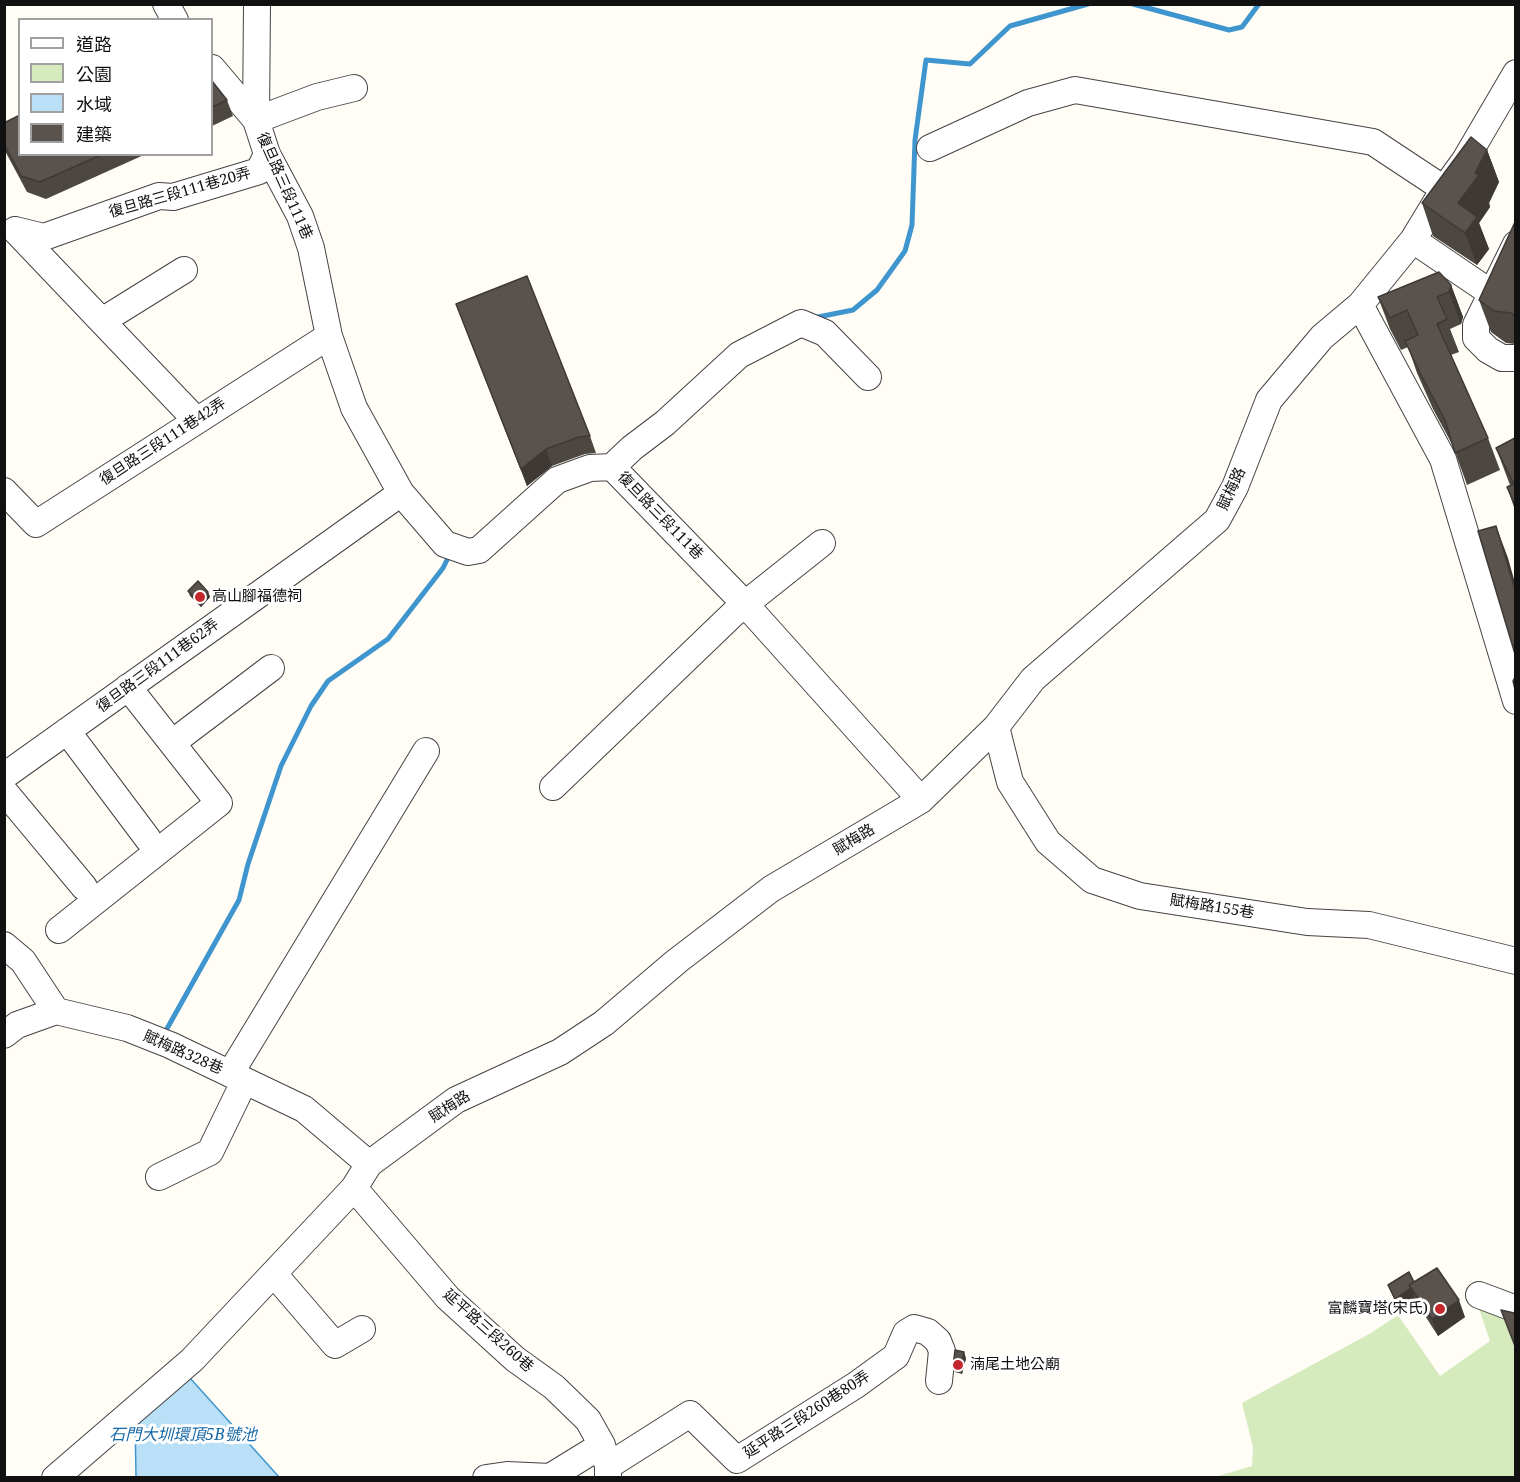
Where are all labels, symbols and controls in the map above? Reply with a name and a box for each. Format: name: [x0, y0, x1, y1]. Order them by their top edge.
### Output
legend: [18, 18, 213, 156]
text: 道路: [76, 32, 112, 56]
text: 公園: [76, 62, 112, 86]
text: 水域: [76, 92, 112, 116]
text: 建築: [76, 122, 112, 146]
street label: 復旦路三段111巷: [252, 130, 316, 242]
street label: 復旦路三段111巷20弄: [107, 164, 253, 222]
street label: 復旦路三段111巷42弄: [96, 394, 230, 490]
street label: 賦梅路: [1214, 465, 1250, 513]
street label: 復旦路三段111巷: [614, 468, 706, 564]
place label: 高山腳福德祠: [212, 588, 302, 606]
marker: 高山腳福德祠: [193, 590, 207, 604]
street label: 復旦路三段111巷62弄: [93, 616, 223, 716]
street label: 賦梅路: [830, 821, 878, 859]
street label: 賦梅路155巷: [1169, 891, 1255, 923]
street label: 賦梅路328巷: [140, 1027, 226, 1079]
street label: 賦梅路: [426, 1087, 474, 1127]
street label: 延平路三段260巷: [439, 1286, 537, 1376]
place label: 富麟寶塔(宋氏): [1328, 1300, 1428, 1318]
marker: 富麟寶塔(宋氏): [1433, 1302, 1447, 1316]
place label: 湳尾土地公廟: [970, 1356, 1060, 1374]
marker: 湳尾土地公廟: [951, 1358, 965, 1372]
street label: 延平路三段260巷80弄: [740, 1367, 874, 1463]
water label: 石門大圳環頂5B號池: [109, 1425, 257, 1445]

